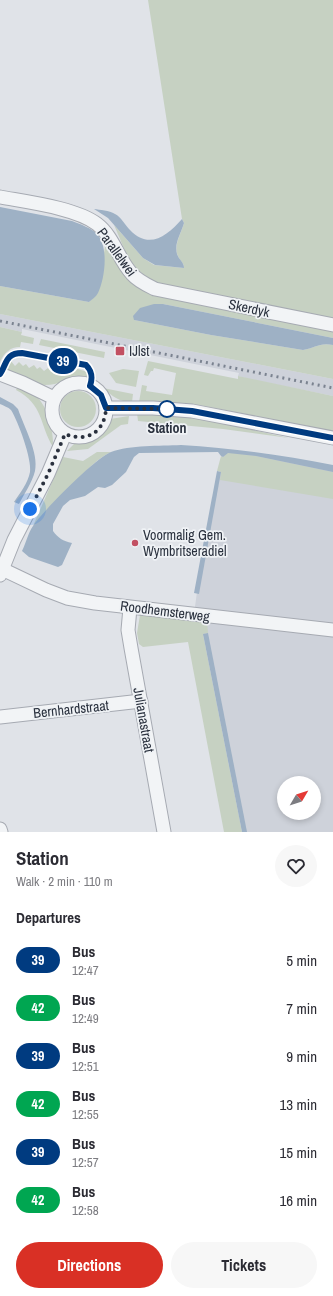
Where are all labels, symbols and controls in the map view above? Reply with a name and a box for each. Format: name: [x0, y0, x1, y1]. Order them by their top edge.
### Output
street label: Parallelwei: [93, 224, 141, 280]
street label: Skerdyk: [227, 295, 271, 321]
place label: IJlst: [129, 342, 149, 360]
marker: IJlst: [114, 345, 126, 357]
line badge: 39: [45, 348, 81, 374]
text: 39: [57, 352, 69, 370]
marker: Station: [158, 400, 176, 418]
place label: Station: [148, 419, 186, 437]
your location: [20, 499, 40, 519]
place label: Voormalig Gem. Wymbritseradiel: [143, 526, 226, 560]
marker: Voormalig Gem. Wymbritseradiel: [130, 538, 140, 548]
street label: Roodhemsterweg: [119, 597, 211, 625]
street label: Julianastraat: [129, 686, 159, 754]
street label: Bernhardstraat: [32, 696, 110, 722]
north arrow: [277, 776, 321, 820]
map controls: [277, 776, 321, 820]
text: Station: [16, 845, 69, 871]
button: heart: [275, 845, 317, 887]
text: Walk · 2 min · 110 m: [16, 873, 113, 890]
text: Departures: [16, 907, 81, 928]
text: Bus: [72, 941, 95, 962]
text: 5 min: [286, 950, 317, 971]
text: 39: [32, 951, 44, 969]
text: 12:47: [72, 962, 99, 979]
text: Bus: [72, 989, 95, 1010]
text: 7 min: [286, 998, 317, 1019]
text: 42: [32, 999, 44, 1017]
text: 12:49: [72, 1010, 99, 1027]
text: Bus: [72, 1037, 95, 1058]
text: 9 min: [286, 1046, 317, 1067]
text: 39: [32, 1047, 44, 1065]
text: 12:51: [72, 1058, 99, 1075]
text: Bus: [72, 1085, 95, 1106]
text: 13 min: [279, 1094, 317, 1115]
text: 42: [32, 1095, 44, 1113]
text: 12:55: [72, 1106, 99, 1123]
text: Bus: [72, 1133, 95, 1154]
text: 15 min: [279, 1142, 317, 1163]
text: 39: [32, 1143, 44, 1161]
text: 12:57: [72, 1154, 99, 1171]
text: Bus: [72, 1181, 95, 1202]
text: 16 min: [279, 1190, 317, 1211]
text: 42: [32, 1191, 44, 1209]
text: 12:58: [72, 1202, 99, 1219]
button: Directions: [16, 1242, 163, 1288]
button: Tickets: [171, 1242, 317, 1288]

